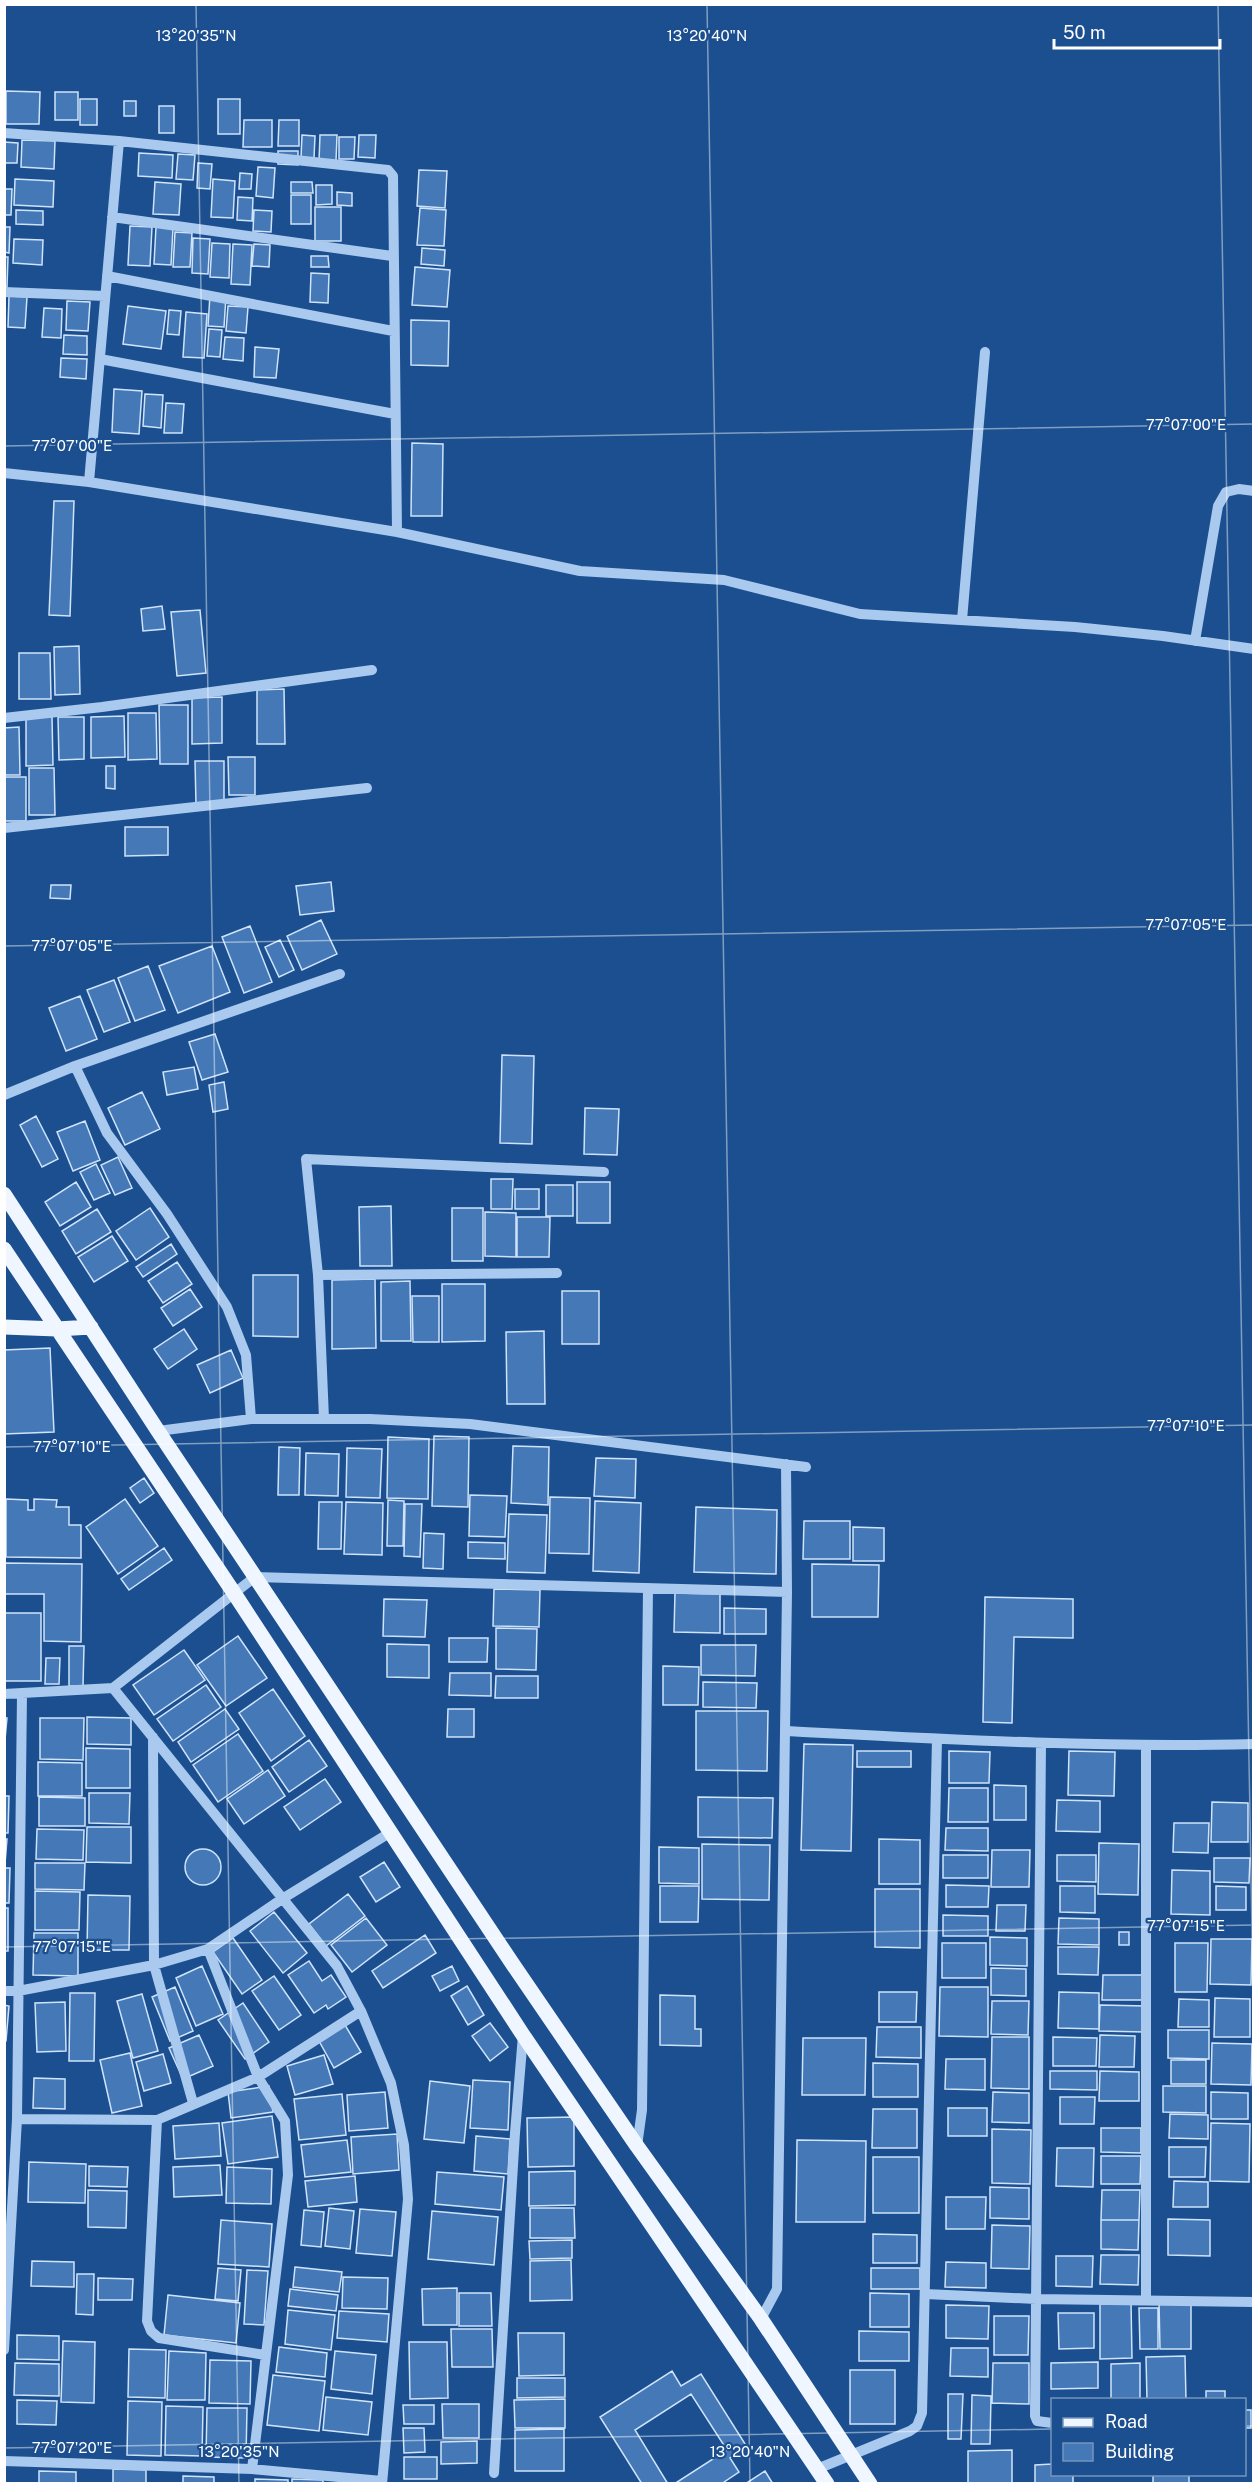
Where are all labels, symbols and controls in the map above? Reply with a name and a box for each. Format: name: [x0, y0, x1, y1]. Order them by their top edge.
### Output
scale bar: [1054, 12, 1220, 50]
text: 50 m: [1063, 22, 1106, 43]
text: 13°20'35"N: [155, 27, 237, 44]
text: 13°20'40"N: [667, 27, 747, 44]
text: 77°07'00"E: [1146, 416, 1226, 433]
text: 77°07'00"E: [32, 437, 112, 454]
text: 77°07'05"E: [1145, 916, 1227, 933]
text: 77°07'05"E: [31, 937, 113, 954]
text: 77°07'10"E: [1147, 1417, 1225, 1434]
text: 77°07'10"E: [33, 1438, 111, 1455]
text: 77°07'15"E: [1147, 1917, 1225, 1934]
text: 77°07'15"E: [33, 1938, 111, 1955]
legend: [1051, 2398, 1246, 2476]
text: Road: [1105, 2411, 1148, 2432]
text: 77°07'20"E: [32, 2439, 112, 2456]
text: Building: [1105, 2441, 1174, 2462]
text: 13°20'35"N: [198, 2443, 280, 2460]
text: 13°20'40"N: [710, 2443, 790, 2460]

